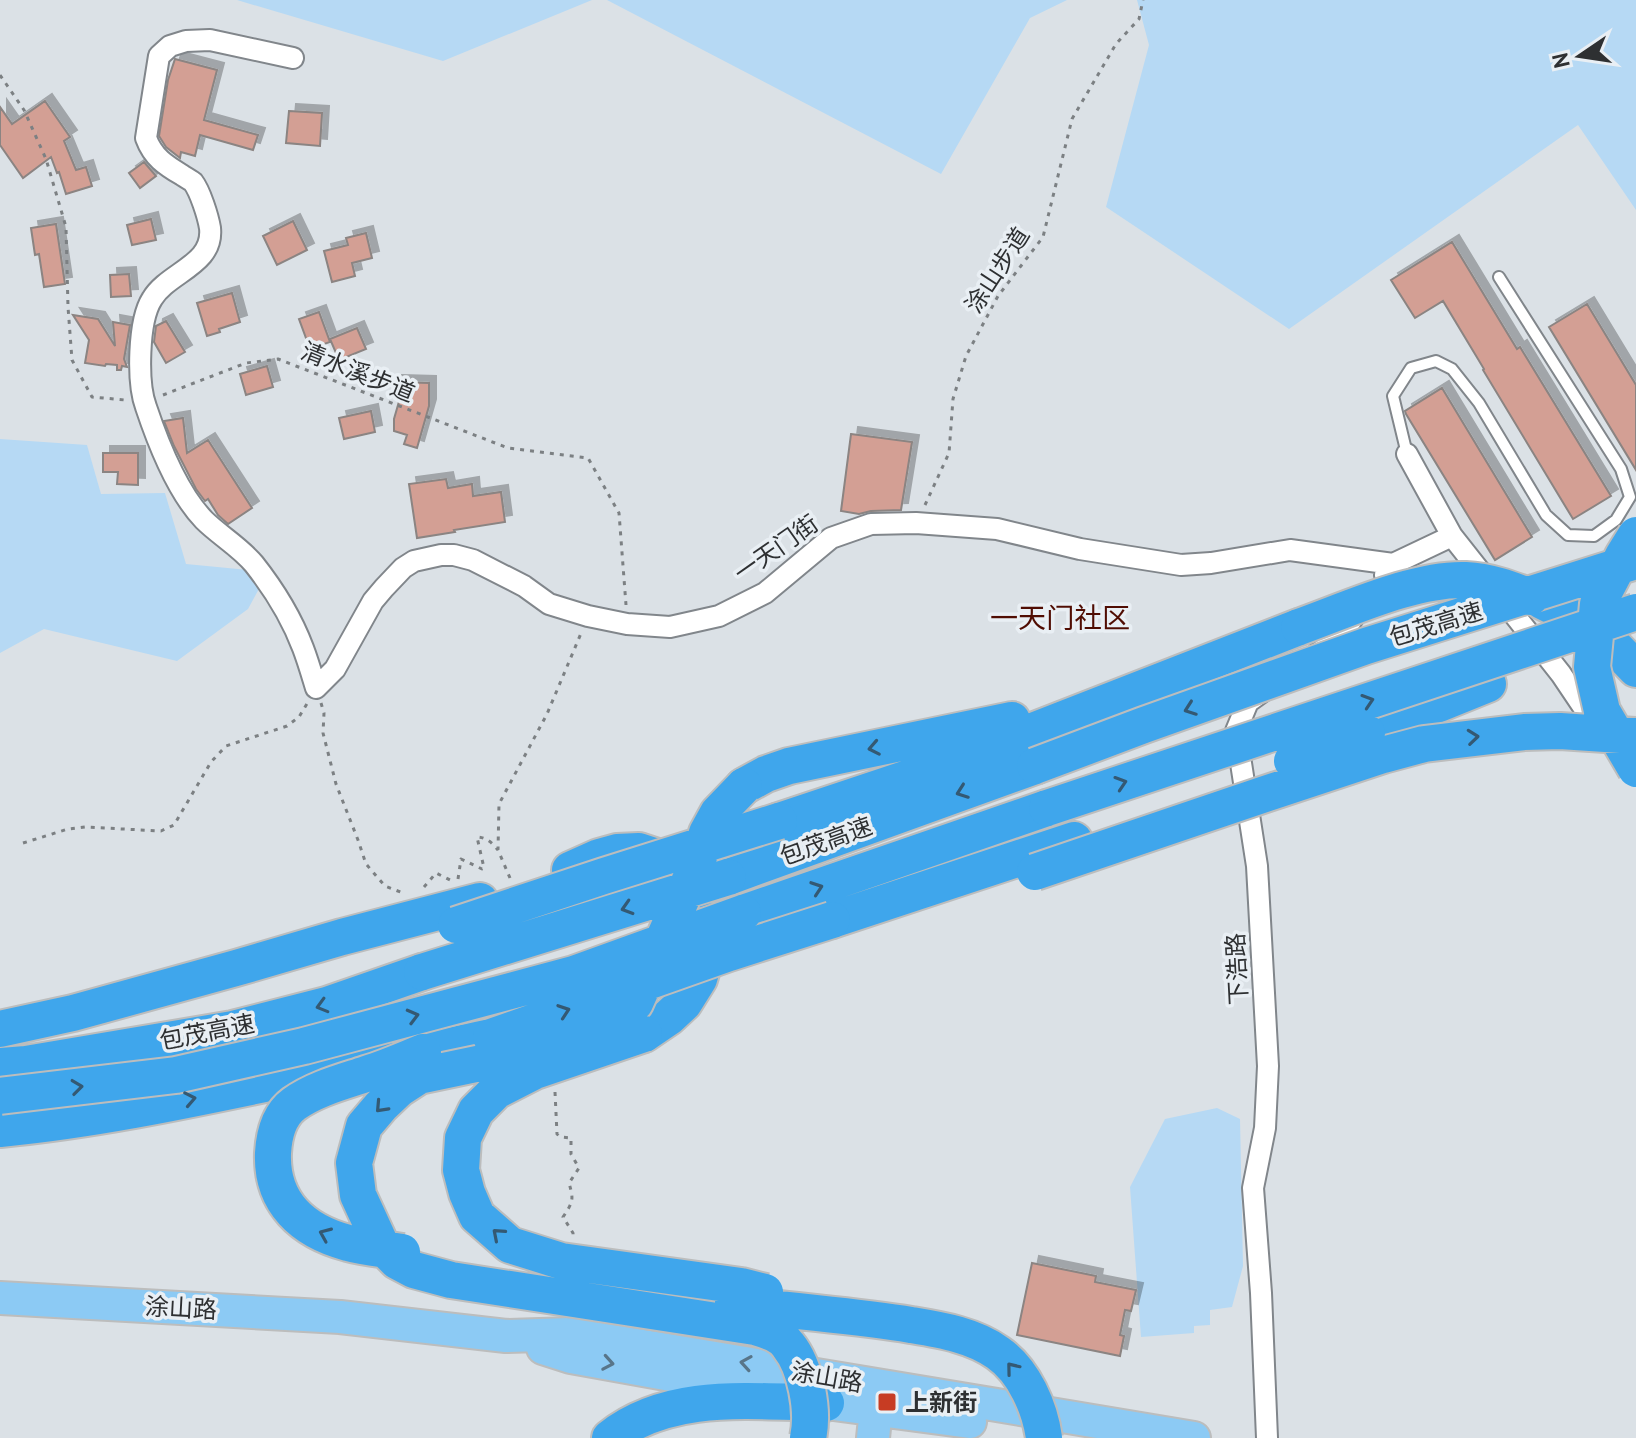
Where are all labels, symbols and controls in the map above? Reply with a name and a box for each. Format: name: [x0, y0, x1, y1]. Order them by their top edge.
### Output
north arrow: [1540, 16, 1620, 96]
text: N: [1545, 50, 1576, 71]
street label: 涂山步道: [958, 221, 1036, 319]
street label: 清水溪步道: [297, 335, 419, 409]
street label: 一天门街: [728, 508, 824, 588]
street label: 包茂高速: [1386, 595, 1486, 653]
district label: 一天门社区: [990, 599, 1130, 636]
one-way arrow: [1360, 695, 1374, 711]
one-way arrow: [1184, 699, 1198, 715]
one-way arrow: [1467, 729, 1480, 746]
one-way arrow: [868, 739, 881, 756]
one-way arrow: [1114, 777, 1128, 793]
one-way arrow: [956, 782, 970, 799]
street label: 包茂高速: [776, 810, 876, 872]
one-way arrow: [809, 881, 823, 898]
one-way arrow: [620, 899, 634, 915]
street label: 下浩路: [1220, 932, 1254, 1006]
one-way arrow: [316, 997, 329, 1013]
one-way arrow: [557, 1005, 571, 1021]
street label: 包茂高速: [157, 1008, 257, 1056]
one-way arrow: [406, 1009, 420, 1025]
one-way arrow: [71, 1079, 84, 1096]
one-way arrow: [183, 1091, 197, 1108]
one-way arrow: [376, 1098, 390, 1113]
one-way arrow: [319, 1227, 333, 1243]
one-way arrow: [492, 1229, 507, 1244]
street label: 涂山路: [144, 1291, 218, 1325]
one-way arrow: [601, 1354, 615, 1371]
one-way arrow: [739, 1355, 753, 1372]
street label: 涂山路: [789, 1355, 865, 1399]
one-way arrow: [1008, 1362, 1022, 1377]
place label: 上新街: [905, 1387, 977, 1418]
marker: 上新街: [876, 1391, 898, 1413]

